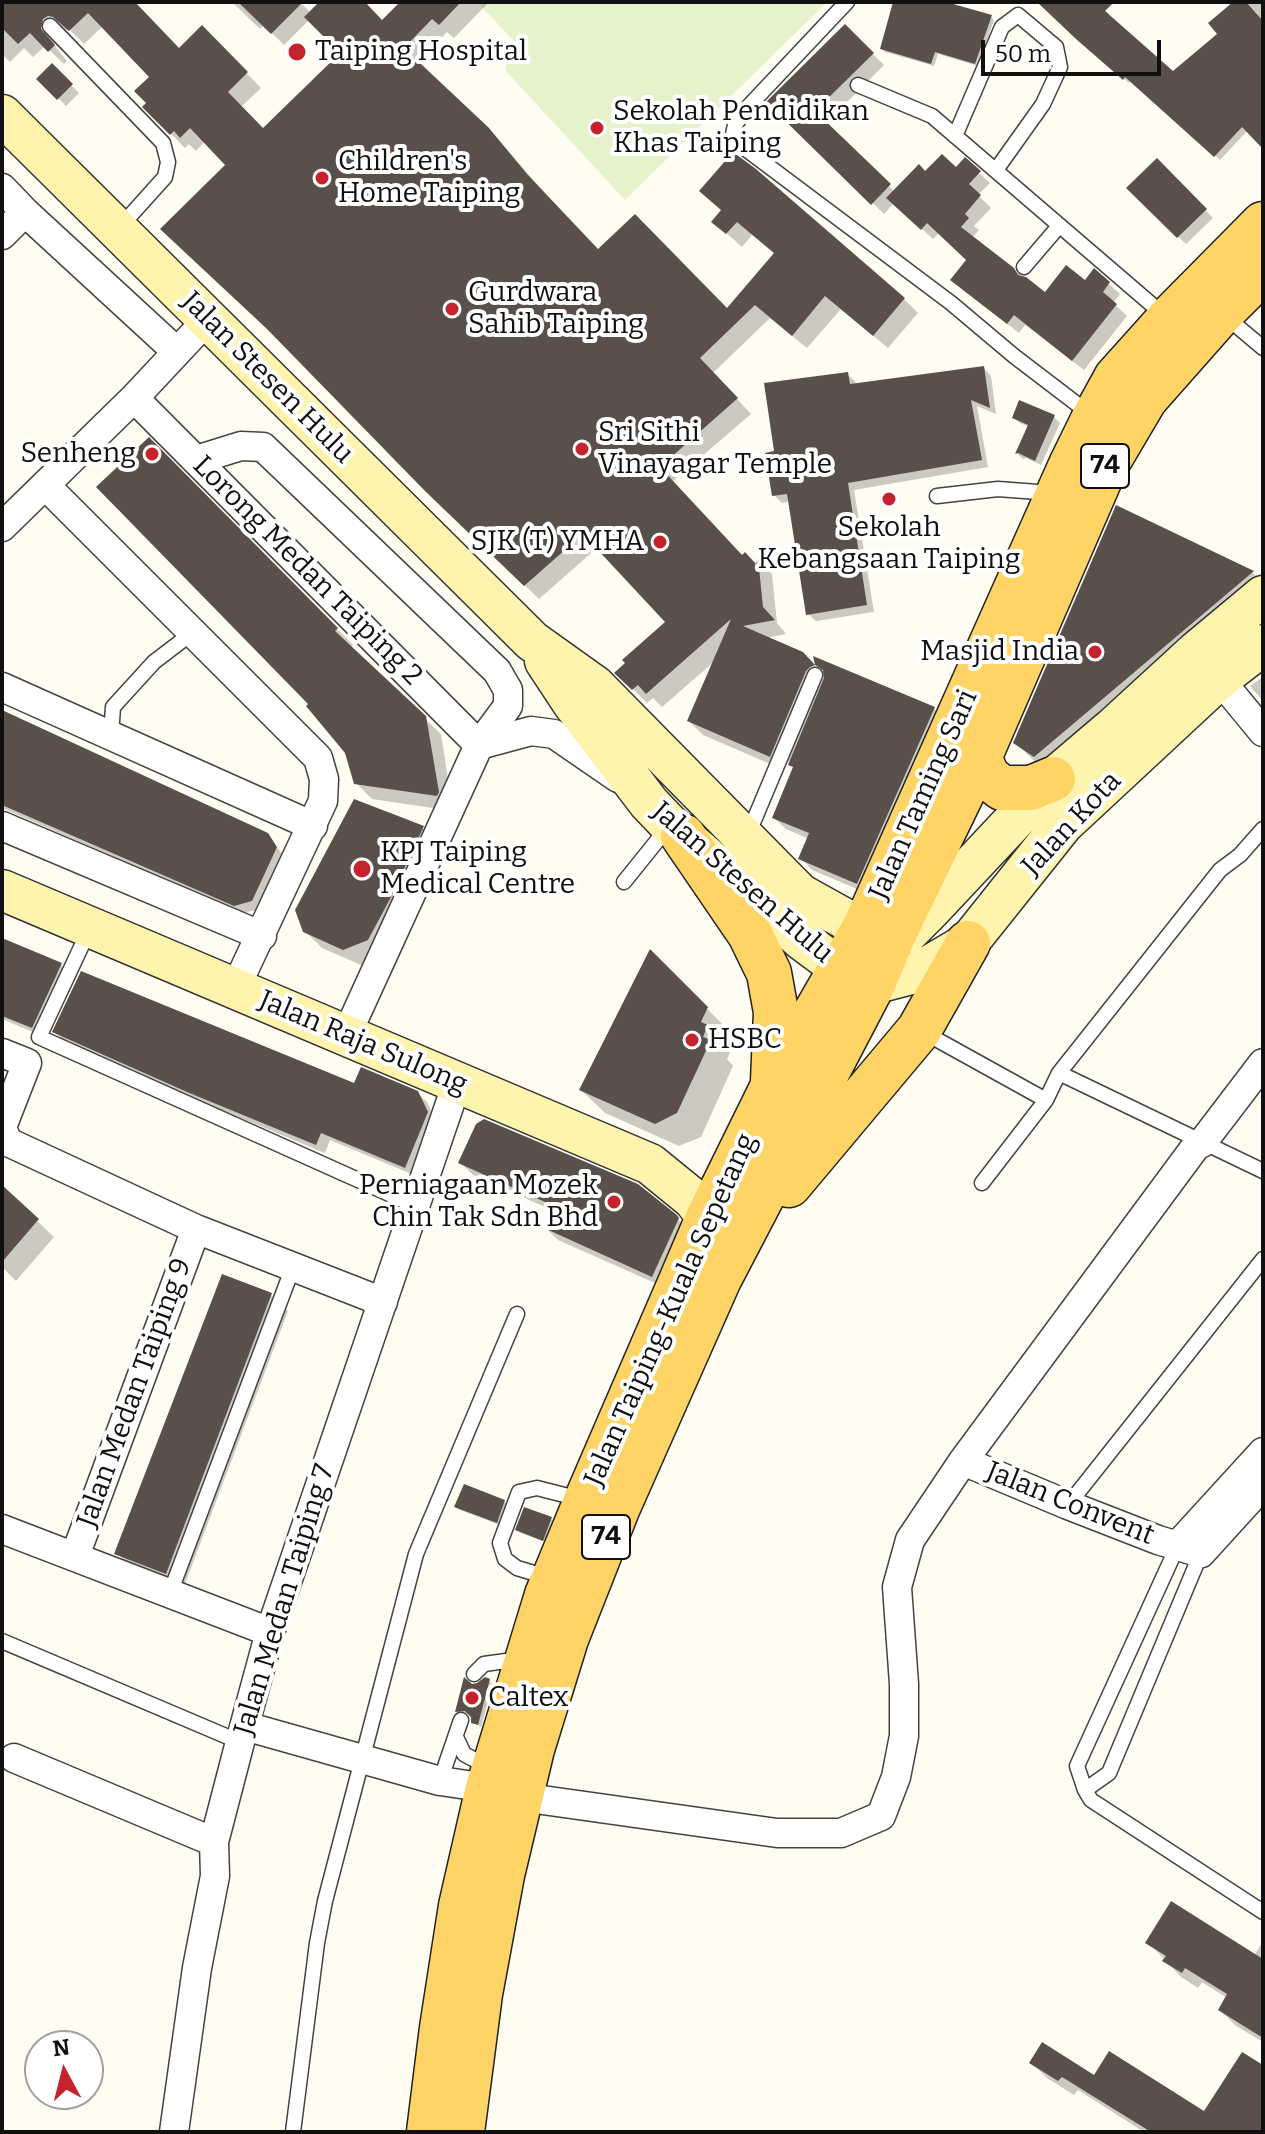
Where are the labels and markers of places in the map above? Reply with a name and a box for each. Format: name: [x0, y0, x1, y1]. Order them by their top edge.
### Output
place label: Taiping Hospital: [315, 35, 527, 69]
marker: Taiping Hospital: [286, 41, 308, 63]
place label: Sekolah Pendidikan Khas Taiping: [613, 95, 869, 161]
marker: Sekolah Pendidikan Khas Taiping: [588, 119, 606, 137]
place label: Children's Home Taiping: [338, 145, 520, 211]
marker: Children's Home Taiping: [313, 169, 331, 187]
place label: Gurdwara Sahib Taiping: [468, 276, 644, 342]
marker: Gurdwara Sahib Taiping: [443, 300, 461, 318]
place label: Sri Sithi Vinayagar Temple: [598, 416, 832, 482]
place label: Senheng: [20, 437, 136, 471]
marker: Sri Sithi Vinayagar Temple: [573, 440, 591, 458]
marker: Senheng: [143, 445, 161, 463]
marker: Sekolah Kebangsaan Taiping: [880, 490, 898, 508]
place label: Sekolah Kebangsaan Taiping: [758, 511, 1020, 577]
place label: SJK (T) YMHA: [471, 525, 644, 559]
marker: SJK (T) YMHA: [651, 533, 669, 551]
place label: Masjid India: [920, 635, 1079, 669]
marker: Masjid India: [1086, 643, 1104, 661]
place label: KPJ Taiping Medical Centre: [380, 836, 575, 902]
marker: KPJ Taiping Medical Centre: [351, 858, 373, 880]
place label: HSBC: [708, 1023, 782, 1057]
marker: HSBC: [683, 1031, 701, 1049]
place label: Perniagaan Mozek Chin Tak Sdn Bhd: [359, 1169, 598, 1235]
marker: Perniagaan Mozek Chin Tak Sdn Bhd: [605, 1193, 623, 1211]
place label: Caltex: [488, 1681, 569, 1715]
marker: Caltex: [463, 1689, 481, 1707]

